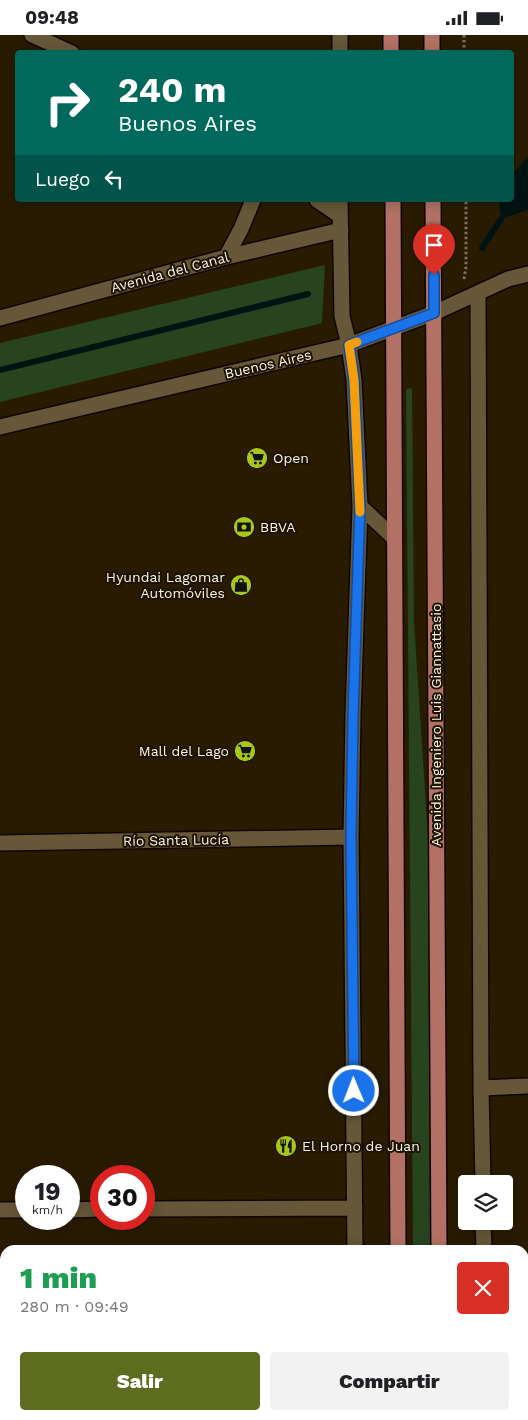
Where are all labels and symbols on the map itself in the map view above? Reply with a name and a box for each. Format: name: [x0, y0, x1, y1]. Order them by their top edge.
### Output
pin: [413, 224, 455, 275]
street label: Avenida del Canal: [109, 248, 231, 295]
street label: Buenos Aires: [223, 346, 313, 382]
supermarket icon: Open: [245, 446, 269, 470]
place label: Open: [273, 450, 309, 466]
bank icon: BBVA: [232, 515, 256, 539]
place label: BBVA: [260, 519, 296, 535]
place label: Hyundai Lagomar Automóviles: [106, 569, 225, 601]
shop icon: Hyundai Lagomar Automóviles: [229, 573, 253, 597]
street label: Avenida Ingeniero Luis Giannattasio: [428, 604, 444, 846]
supermarket icon: Mall del Lago: [233, 739, 257, 763]
place label: Mall del Lago: [139, 743, 229, 759]
street label: Río Santa Lucía: [123, 831, 229, 849]
position arrow: [327, 1064, 379, 1116]
restaurant icon: El Horno de Juan: [274, 1134, 298, 1158]
place label: El Horno de Juan: [302, 1138, 420, 1154]
speed limit sign: 30: [90, 1165, 155, 1230]

